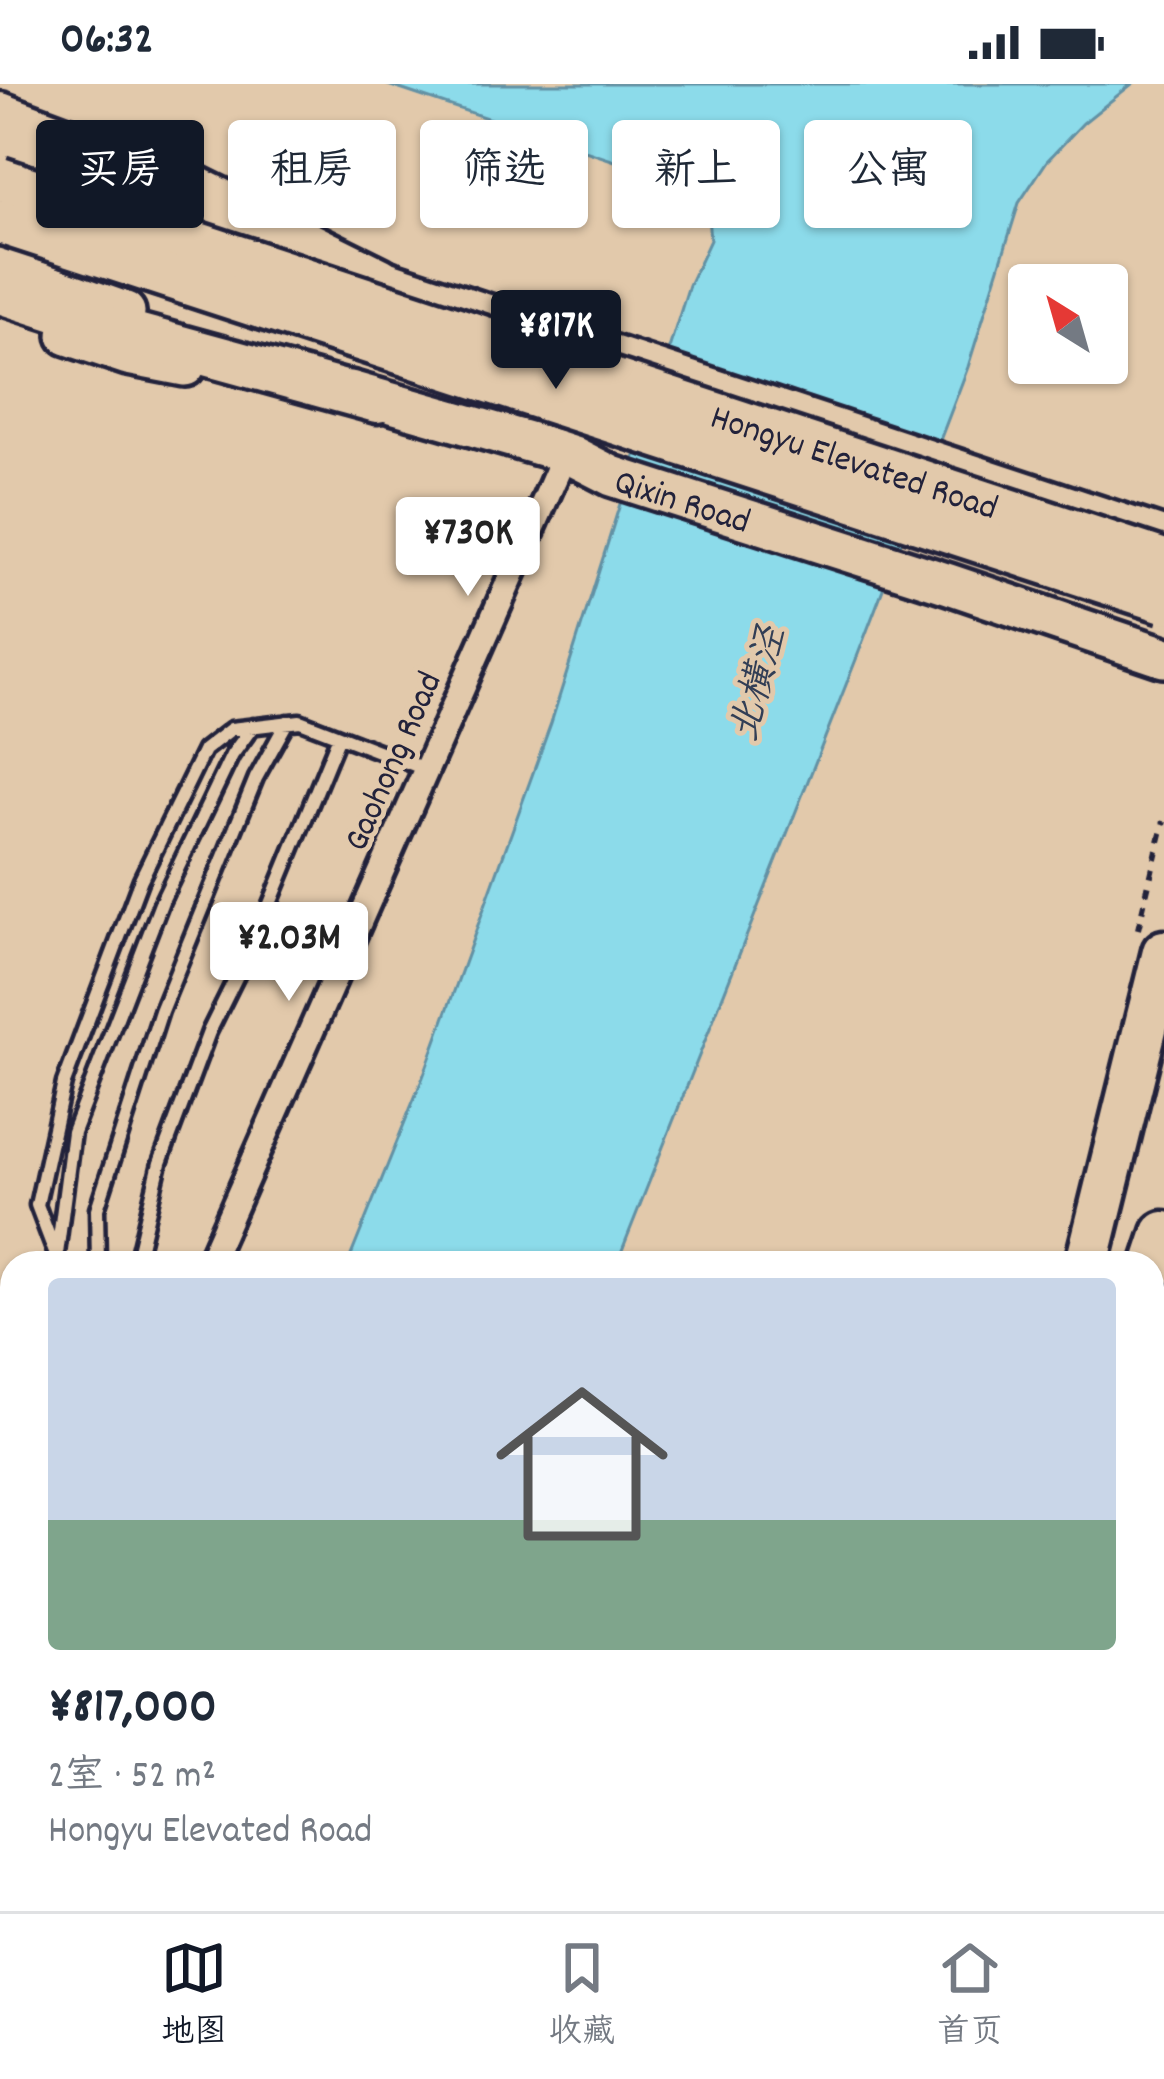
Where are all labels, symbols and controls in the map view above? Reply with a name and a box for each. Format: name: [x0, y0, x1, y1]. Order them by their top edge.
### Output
text: 06:32: [60, 10, 154, 74]
chip: 买房: [36, 120, 204, 228]
chip: 租房: [228, 120, 396, 228]
chip: 筛选: [420, 120, 588, 228]
chip: 新上: [612, 120, 780, 228]
chip: 公寓: [804, 120, 972, 228]
north arrow: [1008, 264, 1128, 384]
map controls: [1008, 264, 1128, 384]
pin: ¥817K: [472, 290, 640, 392]
text: ¥817K: [518, 301, 594, 356]
street label: Hongyu Elevated Road: [703, 394, 1004, 537]
street label: Qixin Road: [607, 458, 756, 551]
pin: ¥730K: [384, 497, 552, 599]
text: ¥730K: [423, 508, 513, 563]
water label: 北横泾: [720, 620, 803, 748]
street label: Gaohong Road: [333, 664, 458, 861]
pin: ¥2.03M: [191, 902, 387, 1004]
text: ¥2.03M: [237, 913, 341, 968]
icon: home: [474, 1356, 690, 1572]
text: ¥817,000: [48, 1674, 217, 1746]
text: 2室 · 52 m²: [48, 1751, 216, 1806]
text: Hongyu Elevated Road: [48, 1806, 372, 1861]
tab: 地图: [161, 1935, 227, 2058]
tab: 收藏: [549, 1935, 615, 2058]
tab: 首页: [937, 1935, 1003, 2058]

